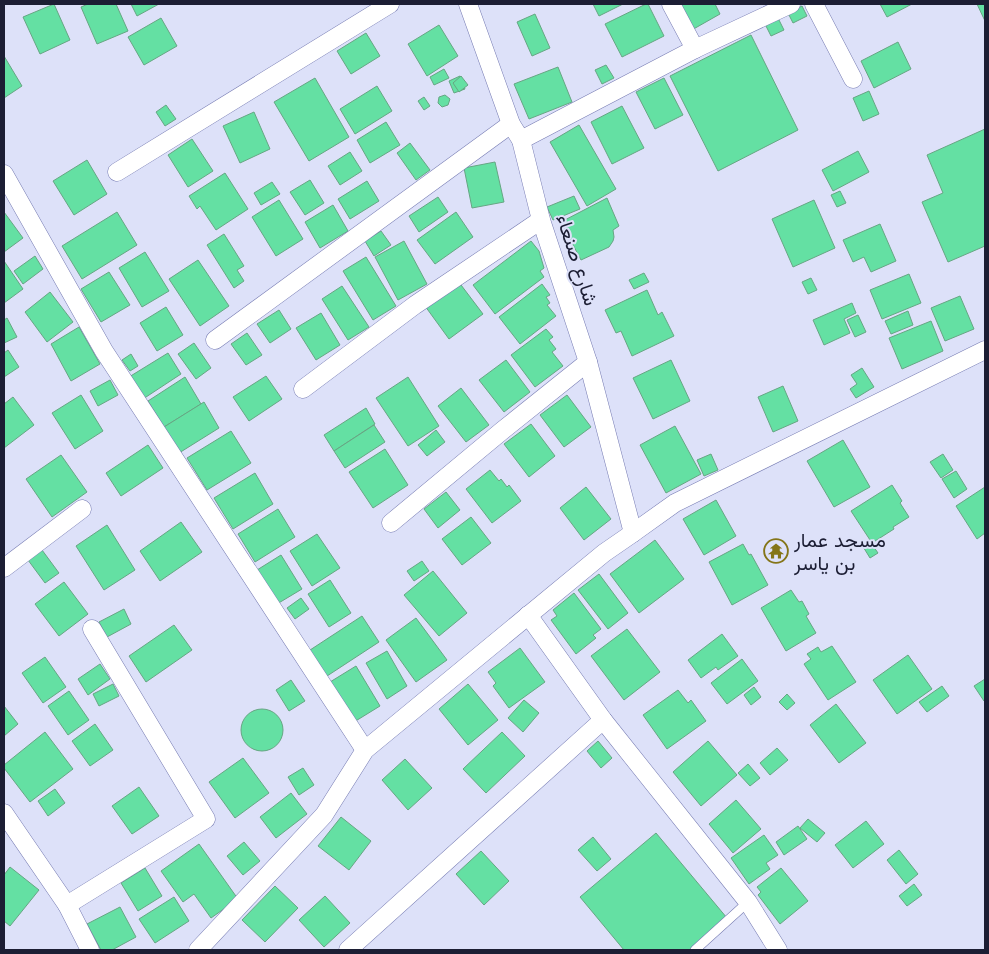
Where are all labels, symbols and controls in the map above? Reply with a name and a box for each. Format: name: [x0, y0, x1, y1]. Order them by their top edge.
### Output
street label: شارع صنعاء: [549, 211, 605, 309]
place label: مسجد عمار بن ياسر: [793, 526, 886, 578]
temple icon: مسجد عمار بن ياسر: [763, 538, 789, 564]

